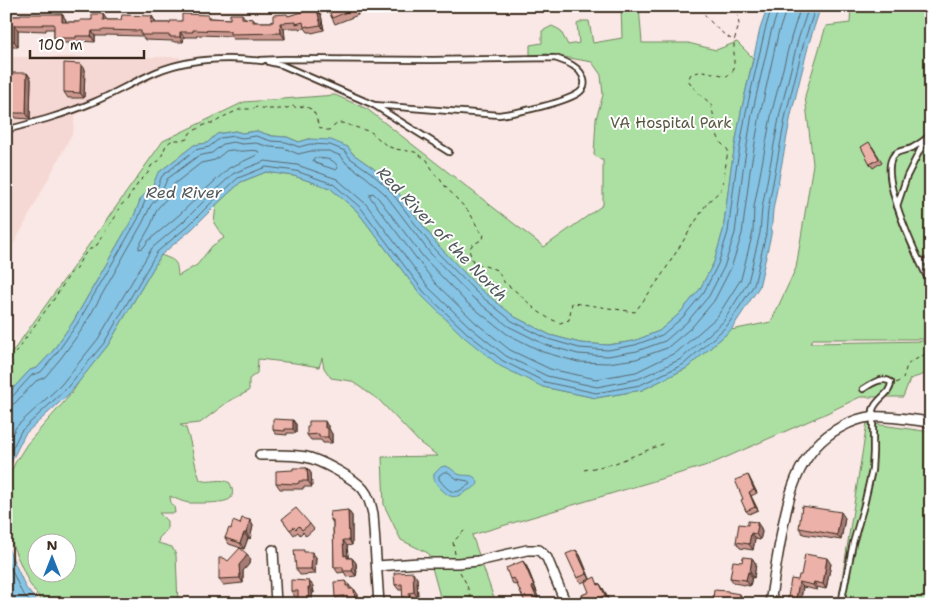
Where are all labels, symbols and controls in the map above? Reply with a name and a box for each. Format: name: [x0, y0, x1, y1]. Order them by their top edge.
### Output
scale bar: [30, 28, 144, 60]
text: 100 m: [38, 35, 83, 55]
park label: VA Hospital Park: [610, 113, 732, 133]
water label: Red River of the North: [372, 162, 512, 306]
water label: Red River: [146, 182, 223, 203]
north arrow: [28, 532, 78, 582]
text: N: [46, 536, 58, 554]

